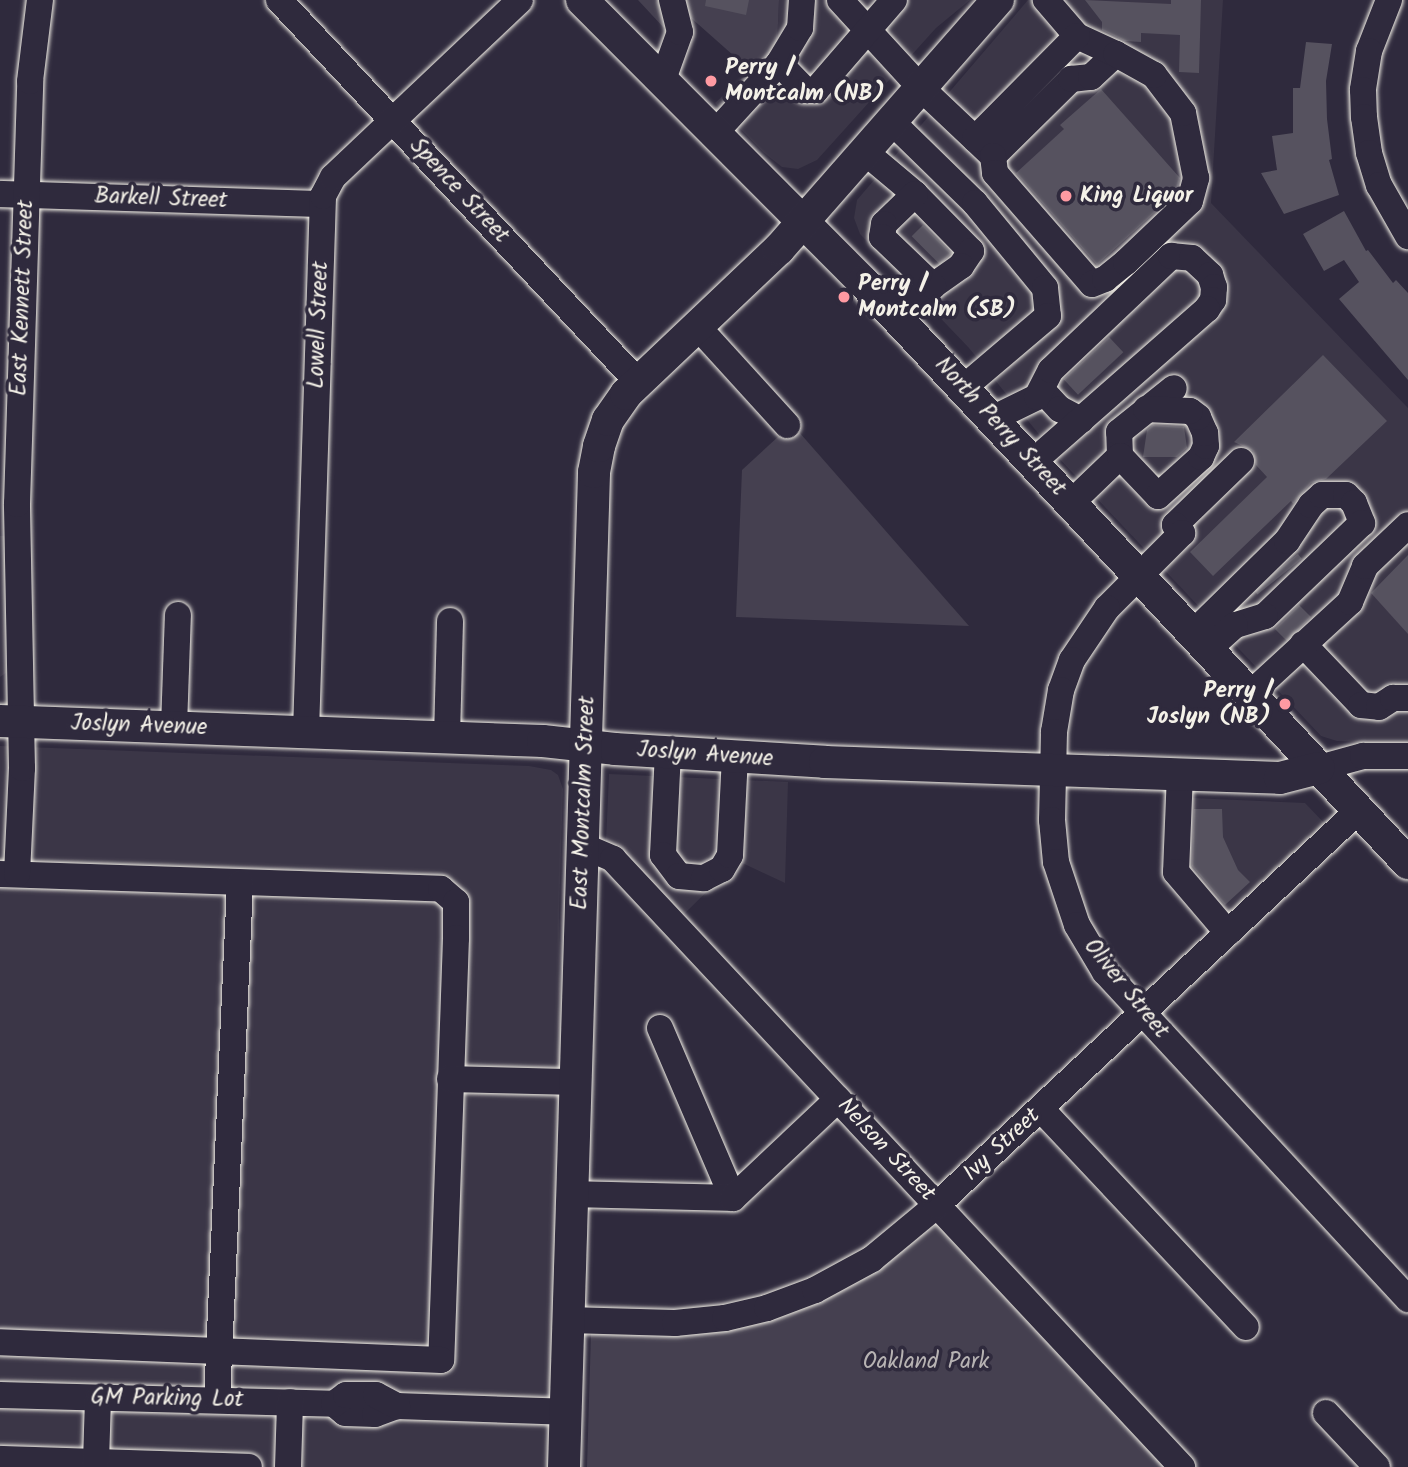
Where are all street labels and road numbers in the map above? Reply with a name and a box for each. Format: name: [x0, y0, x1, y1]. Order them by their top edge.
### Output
street label: Spence Street: [403, 133, 515, 249]
street label: Barkell Street: [94, 183, 228, 215]
street label: East Kennett Street: [6, 199, 40, 397]
street label: Lowell Street: [303, 261, 335, 389]
street label: North Perry Street: [928, 352, 1072, 502]
street label: East Montcalm Street: [566, 695, 602, 911]
street label: Joslyn Avenue: [70, 710, 208, 742]
street label: Joslyn Avenue: [636, 736, 774, 774]
street label: Oliver Street: [1077, 934, 1175, 1044]
street label: Nelson Street: [831, 1092, 941, 1208]
street label: Ivy Street: [958, 1102, 1046, 1188]
street label: GM Parking Lot: [90, 1384, 244, 1414]

